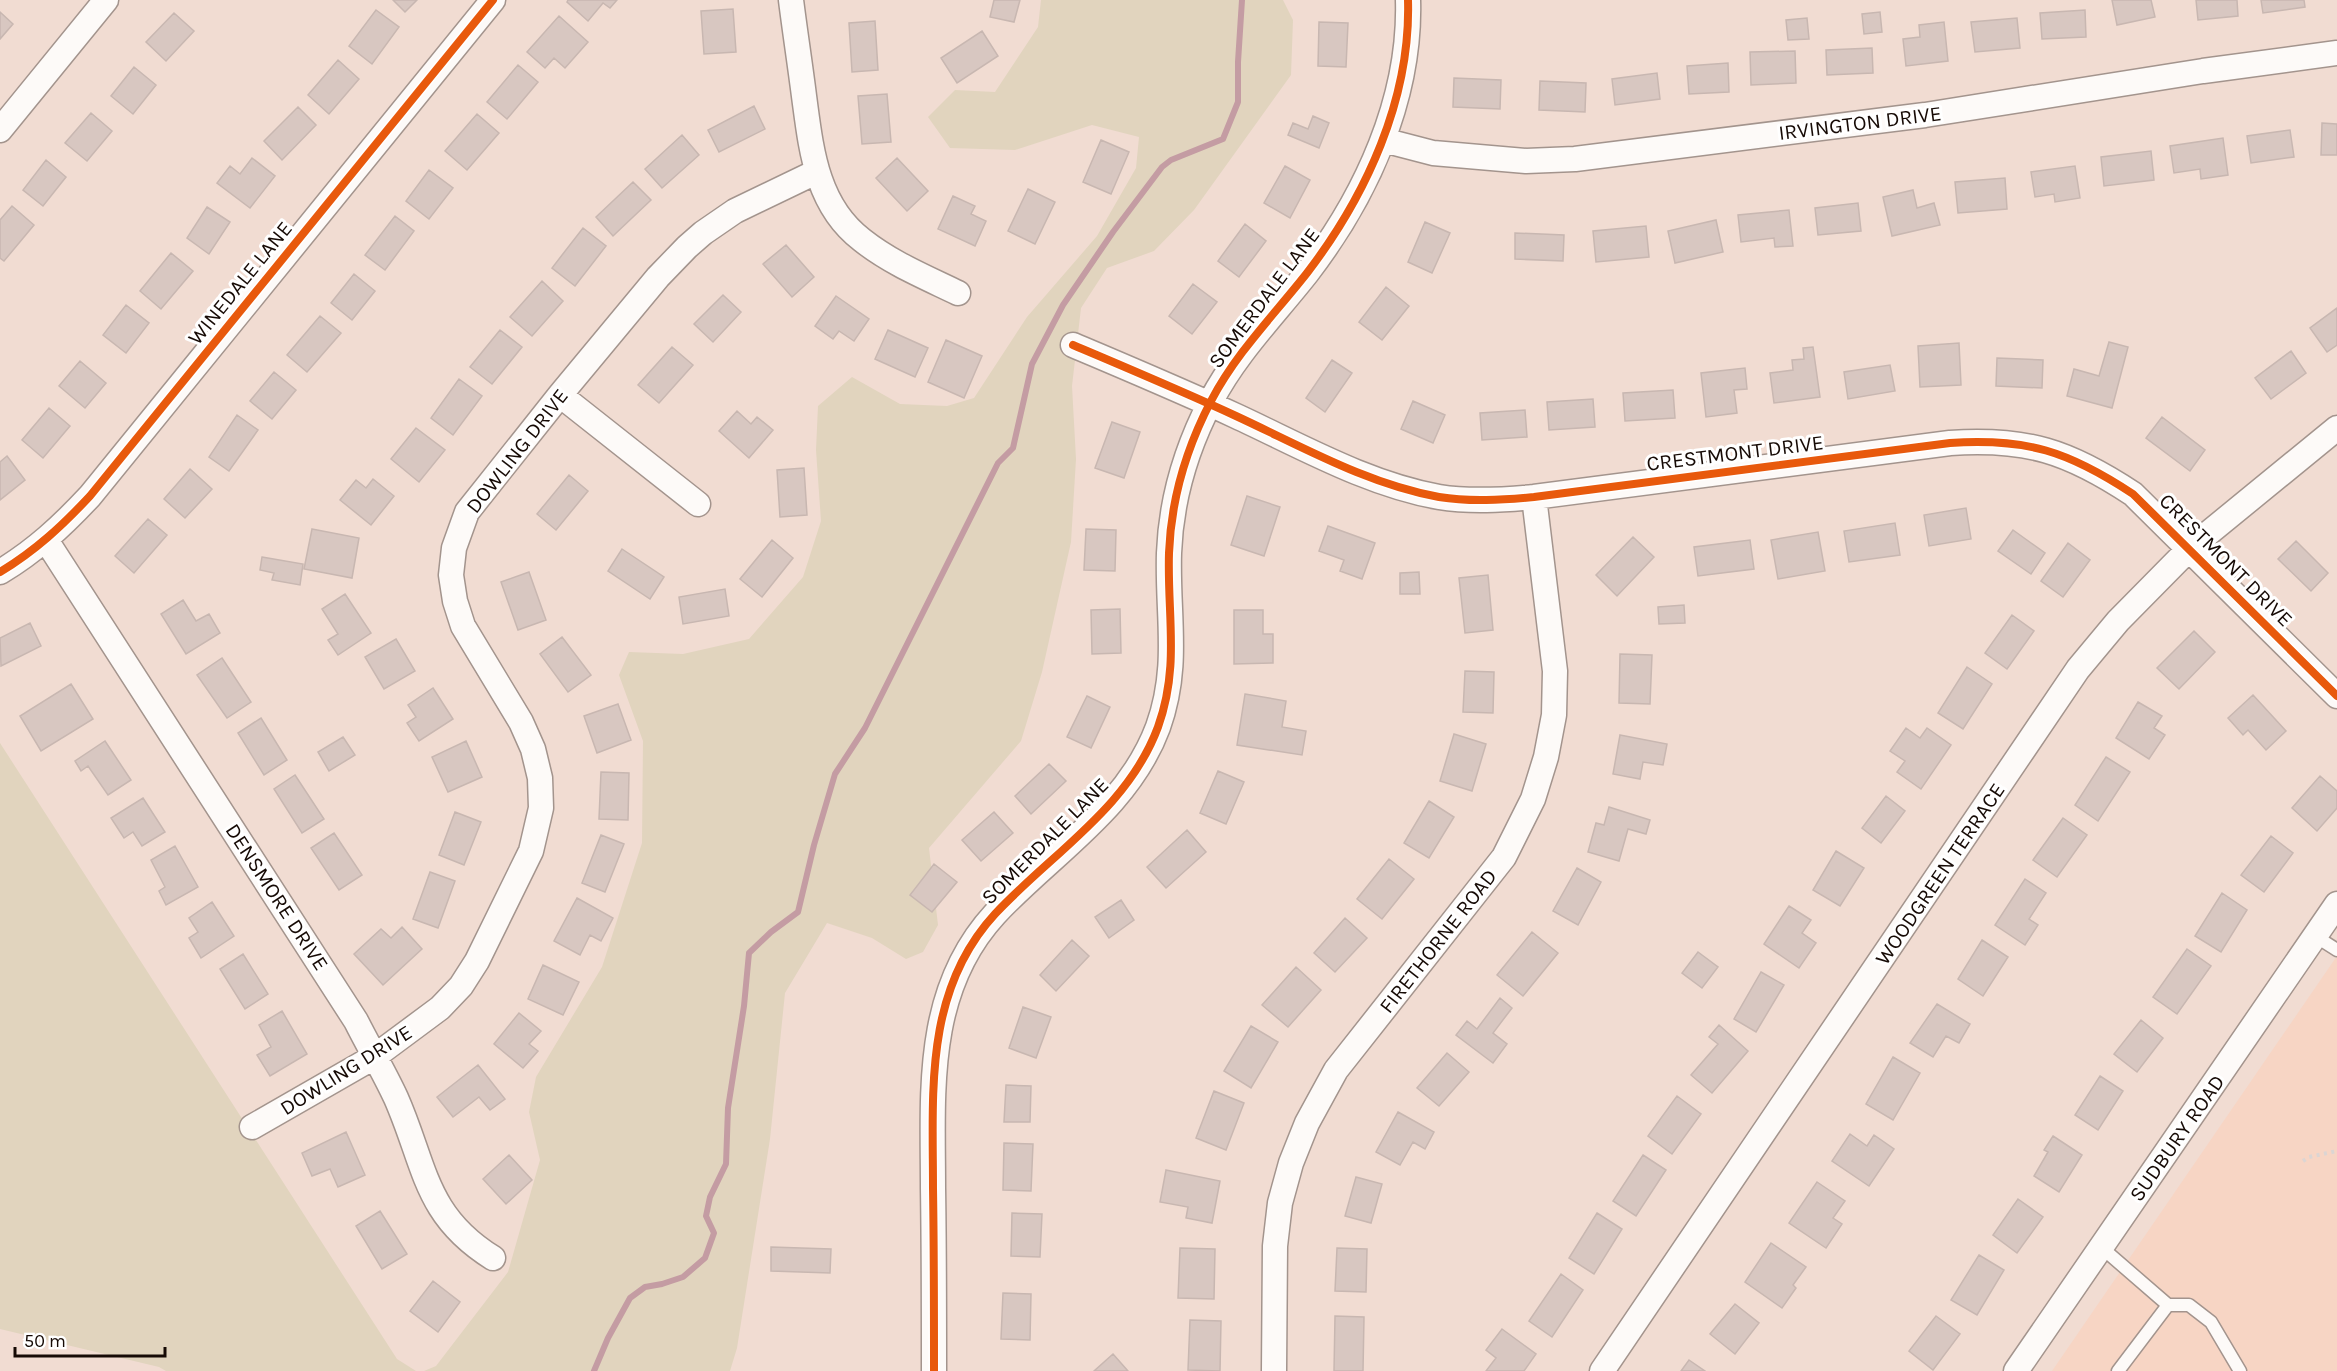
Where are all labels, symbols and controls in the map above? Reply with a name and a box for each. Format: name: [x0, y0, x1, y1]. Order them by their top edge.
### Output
street label: IRVINGTON DRIVE: [1777, 101, 1943, 145]
street label: WINEDALE LANE: [183, 217, 297, 349]
street label: SOMERDALE LANE: [1203, 223, 1325, 373]
street label: DOWLING DRIVE: [461, 384, 573, 518]
street label: CRESTMONT DRIVE: [1645, 430, 1825, 476]
street label: CRESTMONT DRIVE: [2155, 489, 2297, 631]
street label: SOMERDALE LANE: [977, 773, 1113, 909]
street label: WOODGREEN TERRACE: [1870, 779, 2010, 969]
street label: DENSMORE DRIVE: [221, 819, 333, 975]
street label: FIRETHORNE ROAD: [1374, 864, 1502, 1018]
street label: DOWLING DRIVE: [276, 1020, 416, 1120]
street label: SUDBURY ROAD: [2125, 1070, 2229, 1206]
scale bar: [15, 1320, 165, 1358]
text: 50 m: [24, 1330, 66, 1352]

